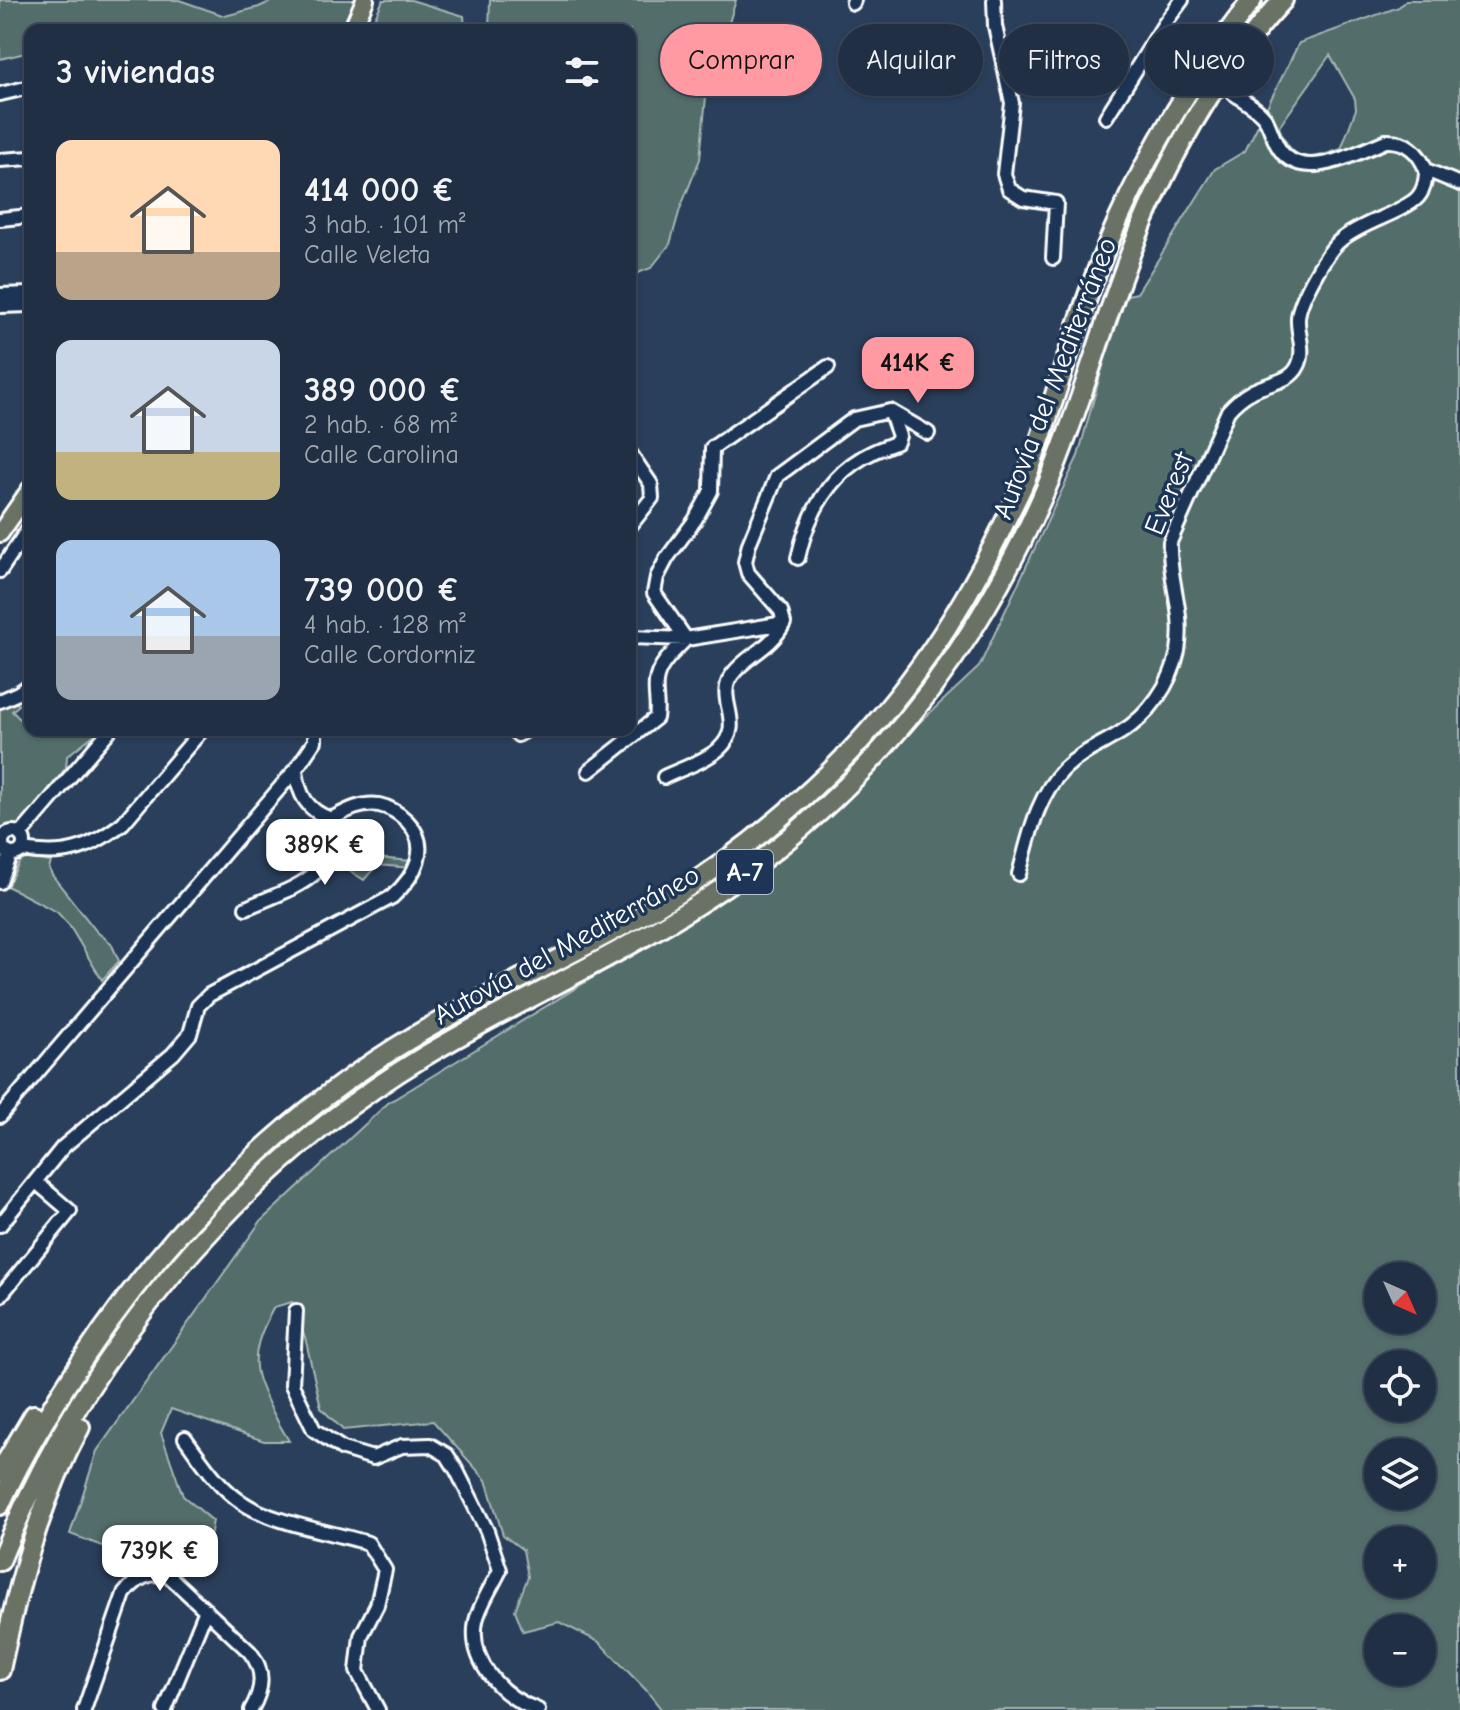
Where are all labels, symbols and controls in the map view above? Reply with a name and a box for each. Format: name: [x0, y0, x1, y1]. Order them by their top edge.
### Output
chip: Comprar: [660, 24, 822, 96]
chip: Alquilar: [838, 24, 983, 96]
chip: Filtros: [999, 24, 1129, 96]
chip: Nuevo: [1145, 24, 1274, 96]
icon: filters: [560, 50, 604, 94]
text: 3 viviendas: [56, 52, 215, 92]
text: 414 000 €: [304, 170, 455, 210]
icon: home: [120, 172, 216, 268]
text: 3 hab. · 101 m²: [304, 210, 465, 240]
street label: Autovía del Mediterráneo: [986, 233, 1123, 523]
text: Calle Veleta: [304, 240, 431, 270]
pin: 414K €: [853, 337, 983, 405]
text: 414K €: [880, 348, 956, 378]
text: 389 000 €: [304, 370, 462, 410]
icon: home: [120, 372, 216, 468]
text: 2 hab. · 68 m²: [304, 410, 457, 440]
text: Calle Carolina: [304, 440, 459, 470]
street label: Everest: [1138, 446, 1200, 539]
text: 739 000 €: [304, 570, 460, 610]
icon: home: [120, 572, 216, 668]
text: 4 hab. · 128 m²: [304, 610, 466, 640]
text: Calle Cordorniz: [304, 640, 475, 670]
pin: 389K €: [260, 819, 390, 887]
text: 389K €: [284, 830, 366, 860]
road number: A-7: [717, 850, 773, 894]
street label: Autovía del Mediterráneo: [428, 859, 705, 1031]
north arrow: [1364, 1262, 1436, 1334]
map controls: [1364, 1262, 1436, 1686]
button: locate: [1364, 1350, 1436, 1422]
button: layers: [1364, 1438, 1436, 1510]
pin: 739K €: [95, 1525, 225, 1593]
button: +: [1364, 1526, 1436, 1598]
text: 739K €: [120, 1536, 200, 1566]
button: −: [1364, 1614, 1436, 1686]

